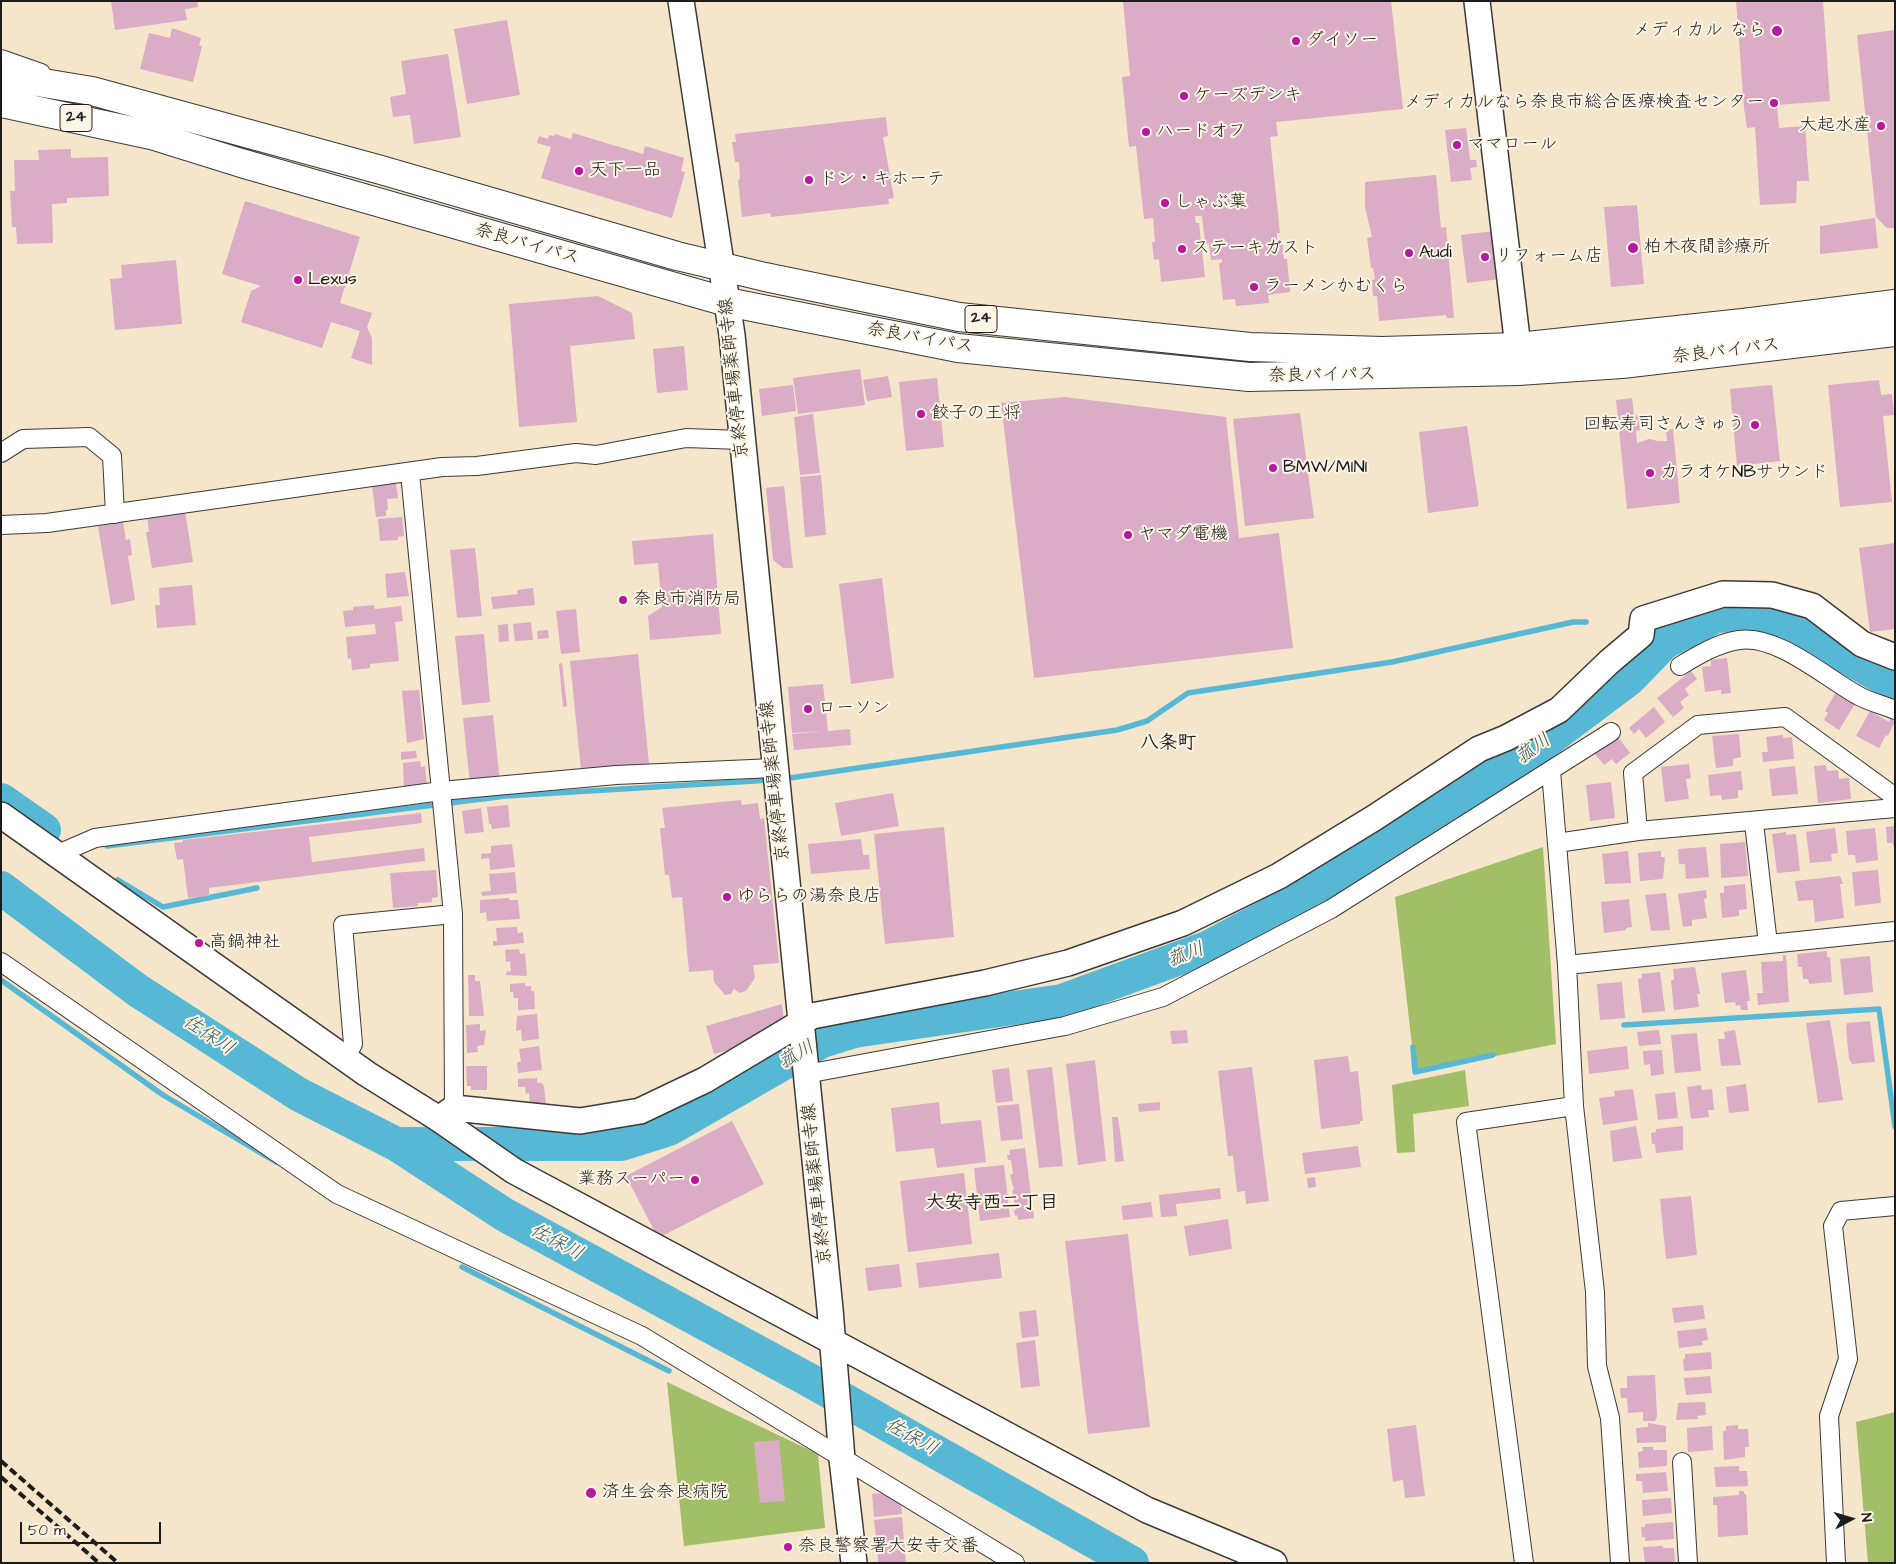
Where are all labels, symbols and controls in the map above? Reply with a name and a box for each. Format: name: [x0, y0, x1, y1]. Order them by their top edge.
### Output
place label: メディカル なら: [1633, 20, 1766, 42]
marker: メディカル なら: [1770, 24, 1784, 38]
place label: ダイソー: [1306, 30, 1378, 52]
marker: ダイソー: [1290, 35, 1302, 47]
place label: ケーズデンキ: [1194, 85, 1302, 107]
marker: ケーズデンキ: [1178, 90, 1190, 102]
place label: メディカルなら奈良市総合医療検査センター: [1404, 92, 1764, 114]
marker: メディカルなら奈良市総合医療検査センター: [1768, 97, 1780, 109]
road number: 24: [60, 105, 92, 132]
place label: 大起水産: [1799, 115, 1871, 137]
marker: 大起水産: [1875, 120, 1887, 132]
place label: ハードオフ: [1156, 121, 1246, 143]
marker: ハードオフ: [1140, 126, 1152, 138]
place label: ママロール: [1467, 134, 1557, 156]
marker: ママロール: [1451, 139, 1463, 151]
place label: 天下一品: [589, 160, 661, 182]
marker: 天下一品: [573, 165, 585, 177]
place label: ドン・キホーテ: [819, 169, 945, 191]
marker: ドン・キホーテ: [803, 174, 815, 186]
place label: しゃぶ葉: [1175, 192, 1247, 214]
marker: しゃぶ葉: [1159, 197, 1171, 209]
street label: 奈良バイパス: [472, 220, 582, 270]
place label: 柏木夜間診療所: [1644, 237, 1770, 259]
place label: ステーキガスト: [1192, 238, 1318, 260]
marker: 柏木夜間診療所: [1626, 241, 1640, 255]
place label: Audi: [1419, 242, 1452, 264]
marker: ステーキガスト: [1176, 243, 1188, 255]
place label: リフォーム店: [1495, 246, 1603, 268]
marker: Audi: [1403, 247, 1415, 259]
marker: リフォーム店: [1479, 251, 1491, 263]
place label: Lexus: [308, 269, 357, 291]
marker: Lexus: [292, 274, 304, 286]
place label: ラーメンかむくら: [1264, 276, 1408, 298]
marker: ラーメンかむくら: [1248, 281, 1260, 293]
street label: 京終停車場薬師寺線: [716, 296, 754, 460]
road number: 24: [965, 306, 997, 332]
street label: 奈良バイパス: [865, 319, 975, 359]
street label: 奈良バイパス: [1671, 335, 1781, 369]
street label: 奈良バイパス: [1268, 364, 1376, 388]
place label: 餃子の王将: [931, 403, 1021, 425]
marker: 餃子の王将: [915, 408, 927, 420]
place label: 回転寿司さんきゅう: [1583, 414, 1745, 436]
marker: 回転寿司さんきゅう: [1749, 419, 1761, 431]
place label: BMW/MINI: [1283, 457, 1367, 479]
marker: BMW/MINI: [1267, 462, 1279, 474]
place label: カラオケNBサウンド: [1660, 462, 1828, 484]
marker: カラオケNBサウンド: [1644, 467, 1656, 479]
place label: ヤマダ電機: [1138, 524, 1228, 546]
marker: ヤマダ電機: [1122, 529, 1134, 541]
place label: 奈良市消防局: [633, 589, 741, 611]
marker: 奈良市消防局: [617, 594, 629, 606]
place label: ローソン: [818, 698, 890, 720]
street label: 京終停車場薬師寺線: [757, 699, 795, 863]
marker: ローソン: [802, 703, 814, 715]
water label: 菰川: [1512, 730, 1556, 770]
district label: 八条町: [1140, 733, 1196, 755]
place label: ゆららの湯奈良店: [737, 886, 881, 908]
marker: ゆららの湯奈良店: [721, 891, 733, 903]
place label: 高鍋神社: [209, 932, 281, 954]
marker: 高鍋神社: [193, 937, 205, 949]
water label: 菰川: [1164, 939, 1208, 973]
water label: 佐保川: [178, 1011, 238, 1061]
water label: 菰川: [775, 1037, 819, 1075]
street label: 京終停車場薬師寺線: [799, 1102, 837, 1266]
place label: 業務スーパー: [578, 1169, 685, 1191]
marker: 業務スーパー: [689, 1174, 701, 1186]
district label: 大安寺西二丁目: [926, 1193, 1058, 1215]
water label: 佐保川: [525, 1220, 587, 1266]
water label: 佐保川: [881, 1414, 941, 1462]
place label: 済生会奈良病院: [602, 1482, 728, 1504]
marker: 済生会奈良病院: [584, 1486, 598, 1500]
north arrow: [1826, 1494, 1876, 1544]
scale bar: [22, 1512, 164, 1544]
text: N: [1856, 1512, 1876, 1523]
text: 50 m: [28, 1520, 66, 1541]
place label: 奈良警察署大安寺交番: [798, 1536, 978, 1558]
marker: 奈良警察署大安寺交番: [782, 1541, 794, 1553]

